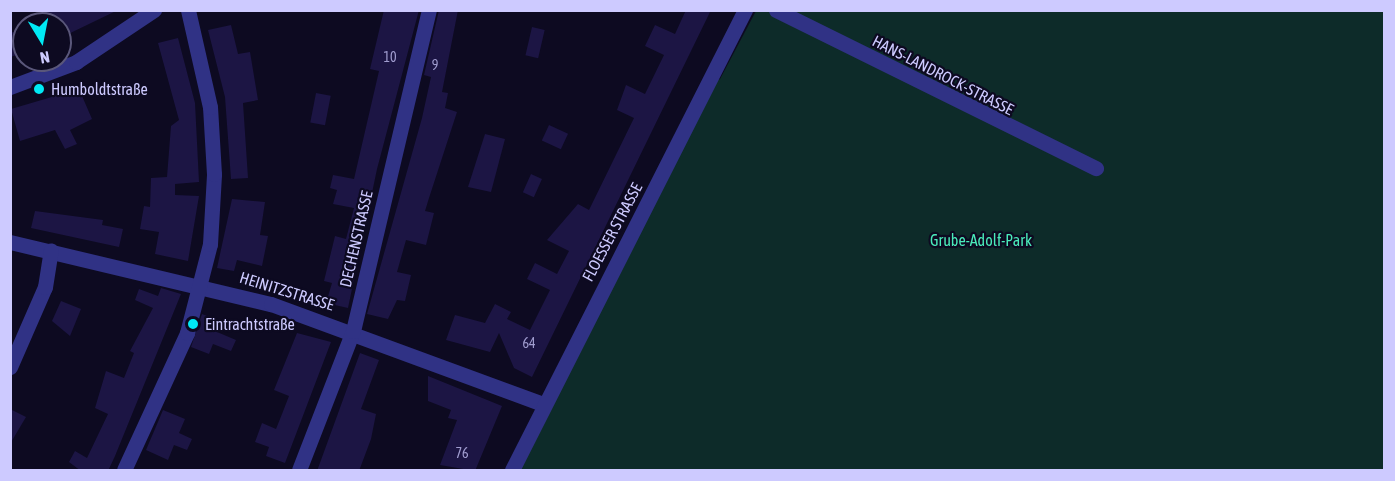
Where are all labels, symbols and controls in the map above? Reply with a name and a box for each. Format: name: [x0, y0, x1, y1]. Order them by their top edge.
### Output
north arrow: [12, 12, 72, 72]
street label: HANS-LANDROCK-STRASSE: [869, 31, 1017, 119]
text: N: [39, 48, 51, 67]
house number: 10: [383, 49, 397, 65]
house number: 9: [432, 57, 438, 73]
place label: Humboldtstraße: [51, 79, 148, 99]
marker: Humboldtstraße: [32, 82, 46, 96]
street label: FLOESSER STRASSE: [578, 179, 646, 285]
street label: DECHENSTRASSE: [336, 189, 376, 289]
park label: Grube-Adolf-Park: [930, 230, 1032, 250]
street label: HEINITZSTRASSE: [237, 268, 337, 314]
place label: Eintrachtstraße: [205, 314, 295, 334]
marker: Eintrachtstraße: [186, 317, 200, 331]
house number: 64: [522, 335, 536, 351]
house number: 76: [455, 445, 469, 461]

